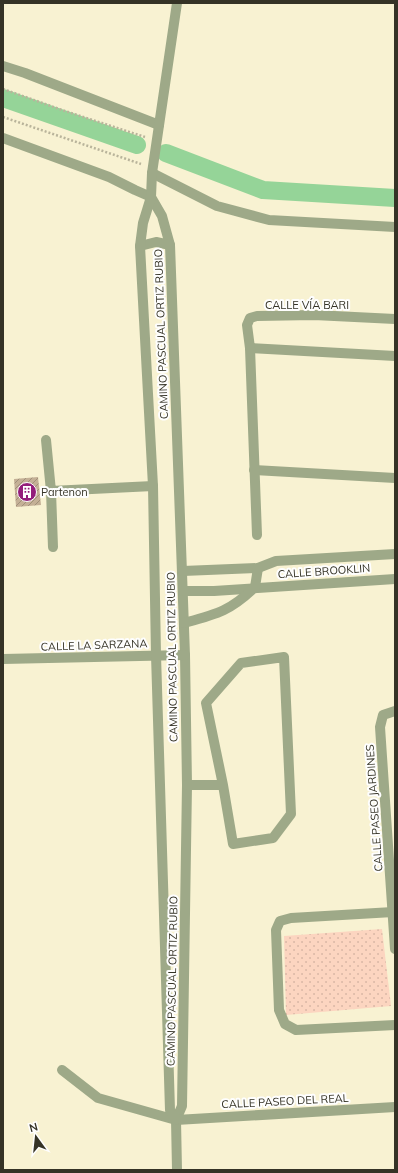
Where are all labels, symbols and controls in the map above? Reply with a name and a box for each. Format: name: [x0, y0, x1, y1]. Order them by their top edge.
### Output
street label: CAMINO PASCUAL ORTIZ RUBIO: [151, 249, 171, 419]
street label: CALLE VÍA BARI: [265, 298, 349, 312]
building icon: Partenon: [16, 481, 38, 503]
place label: Partenon: [41, 485, 88, 499]
street label: CALLE BROOKLIN: [277, 561, 371, 581]
street label: CAMINO PASCUAL ORTIZ RUBIO: [164, 572, 180, 742]
street label: CALLE LA SARZANA: [40, 636, 148, 654]
street label: CALLE PASEO JARDINES: [363, 744, 385, 872]
street label: CAMINO PASCUAL ORTIZ RUBIO: [164, 896, 180, 1066]
street label: CALLE PASEO DEL REAL: [221, 1091, 349, 1111]
north arrow: [16, 1117, 56, 1157]
text: N: [28, 1120, 39, 1135]

